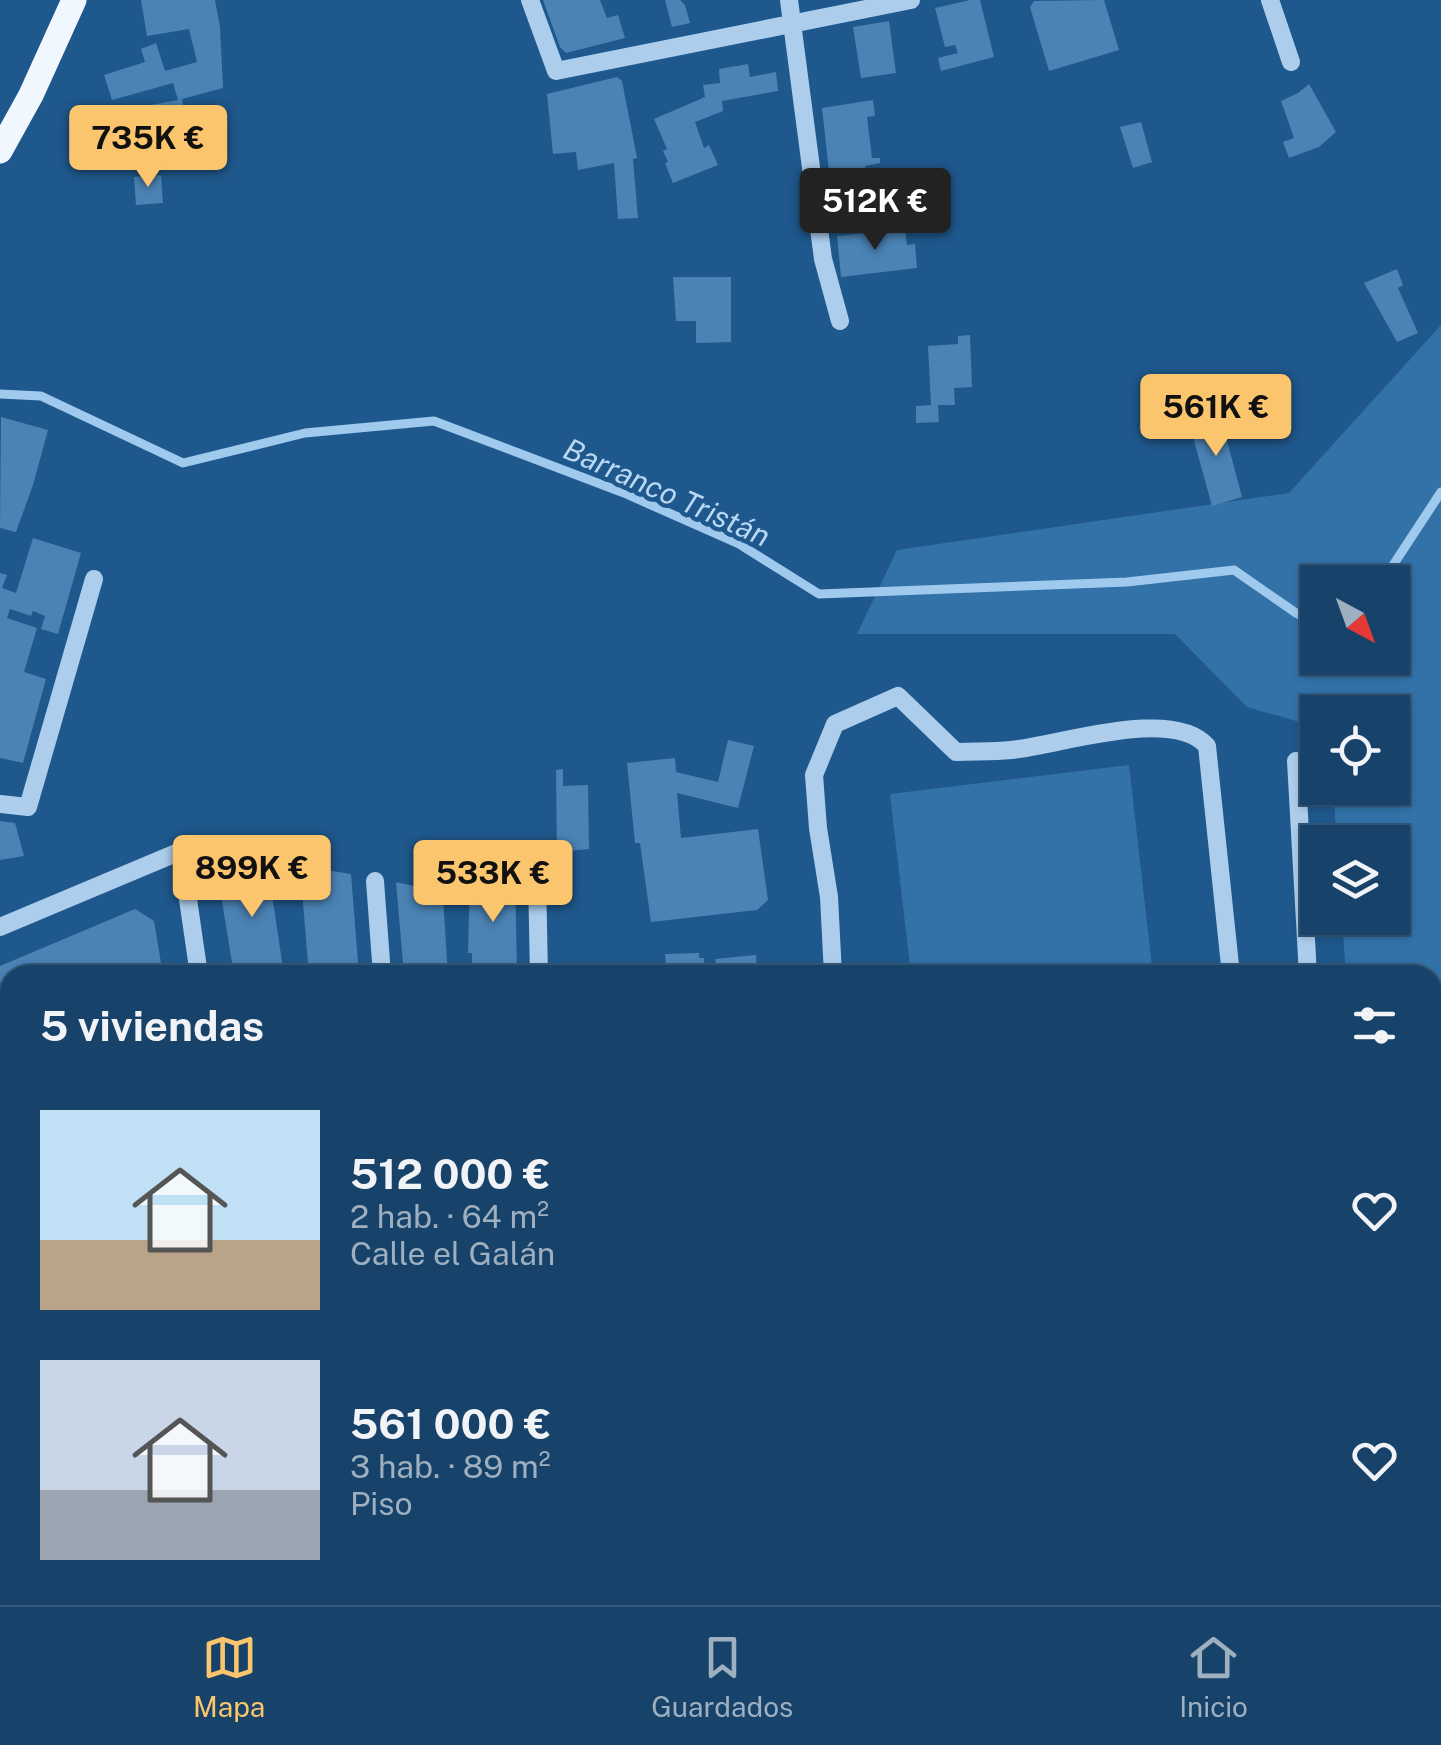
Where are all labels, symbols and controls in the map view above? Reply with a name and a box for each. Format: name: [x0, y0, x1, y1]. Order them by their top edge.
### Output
pin: 735K €: [67, 105, 229, 190]
text: 735K €: [91, 119, 205, 156]
pin: 512K €: [794, 168, 956, 253]
text: 512K €: [822, 182, 928, 219]
pin: 561K €: [1135, 374, 1297, 459]
text: 561K €: [1162, 388, 1270, 425]
water label: Barranco Tristán: [558, 430, 776, 554]
north arrow: [1300, 565, 1410, 675]
map controls: [1300, 565, 1410, 935]
button: locate: [1300, 695, 1410, 805]
button: layers: [1300, 825, 1410, 935]
pin: 899K €: [171, 835, 333, 920]
pin: 533K €: [412, 840, 574, 925]
text: 899K €: [195, 849, 309, 886]
text: 533K €: [435, 854, 551, 891]
icon: filters: [1347, 998, 1402, 1053]
text: 5 viviendas: [40, 1001, 264, 1050]
text: 512 000 €: [350, 1149, 550, 1198]
icon: home: [120, 1150, 240, 1270]
icon: heart: [1347, 1183, 1402, 1238]
text: 2 hab. · 64 m²: [350, 1198, 549, 1235]
text: Calle el Galán: [350, 1235, 555, 1272]
text: 561 000 €: [350, 1399, 551, 1448]
icon: home: [120, 1400, 240, 1520]
icon: heart: [1347, 1433, 1402, 1488]
text: 3 hab. · 89 m²: [350, 1448, 550, 1485]
text: Piso: [350, 1485, 413, 1522]
tab: Mapa: [193, 1630, 265, 1723]
tab: Guardados: [651, 1630, 793, 1723]
tab: Inicio: [1179, 1630, 1248, 1723]

